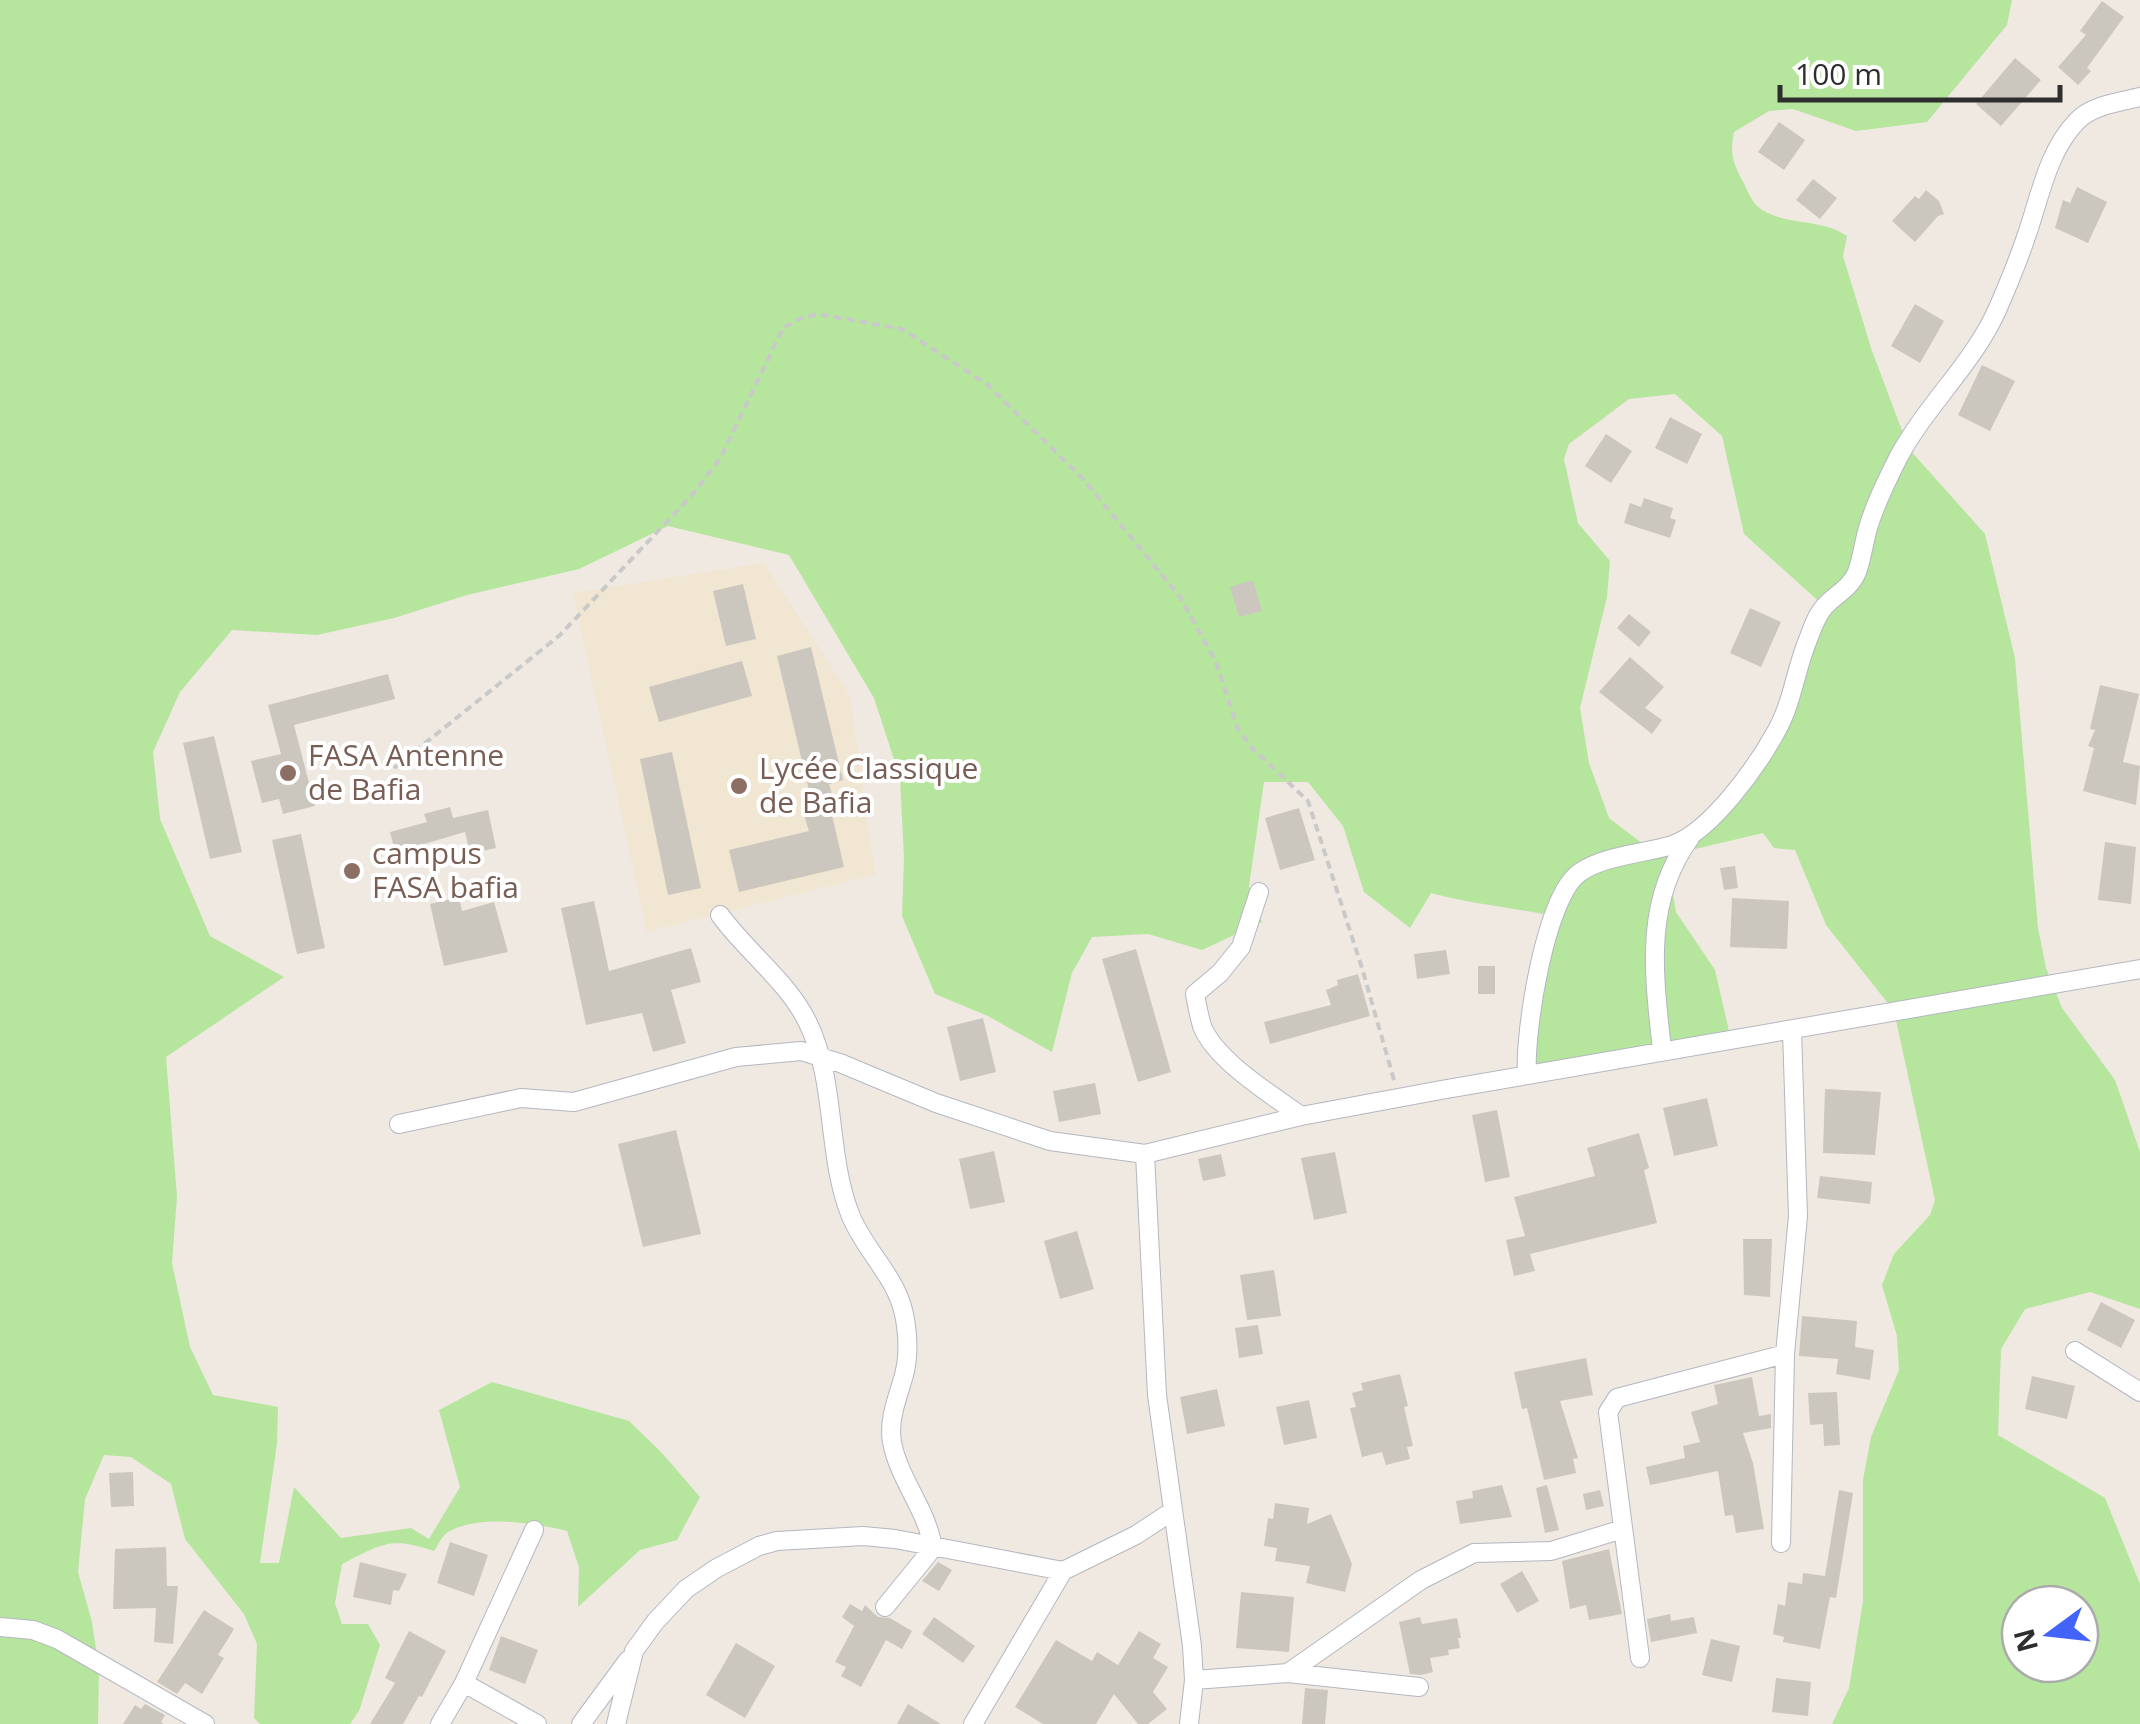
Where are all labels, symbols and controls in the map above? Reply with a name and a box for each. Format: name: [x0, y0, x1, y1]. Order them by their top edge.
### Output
scale bar: [1780, 40, 2060, 102]
text: 100 m: [1795, 53, 1882, 94]
place label: FASA Antenne de Bafia: [308, 734, 504, 809]
place label: Lycée Classique de Bafia: [759, 747, 978, 822]
marker: FASA Antenne de Bafia: [277, 762, 299, 784]
marker: Lycée Classique de Bafia: [728, 775, 750, 797]
place label: campus FASA bafia: [372, 832, 519, 907]
marker: campus FASA bafia: [341, 860, 363, 882]
north arrow: [2000, 1584, 2100, 1684]
text: N: [2004, 1625, 2046, 1657]

